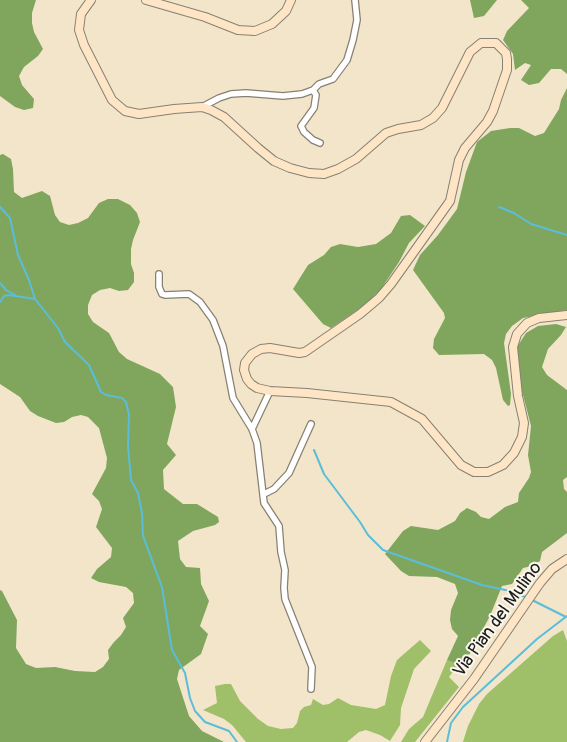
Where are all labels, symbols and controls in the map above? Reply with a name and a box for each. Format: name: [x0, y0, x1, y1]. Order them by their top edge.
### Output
street label: Via Pian del Mulino: [449, 558, 547, 682]

